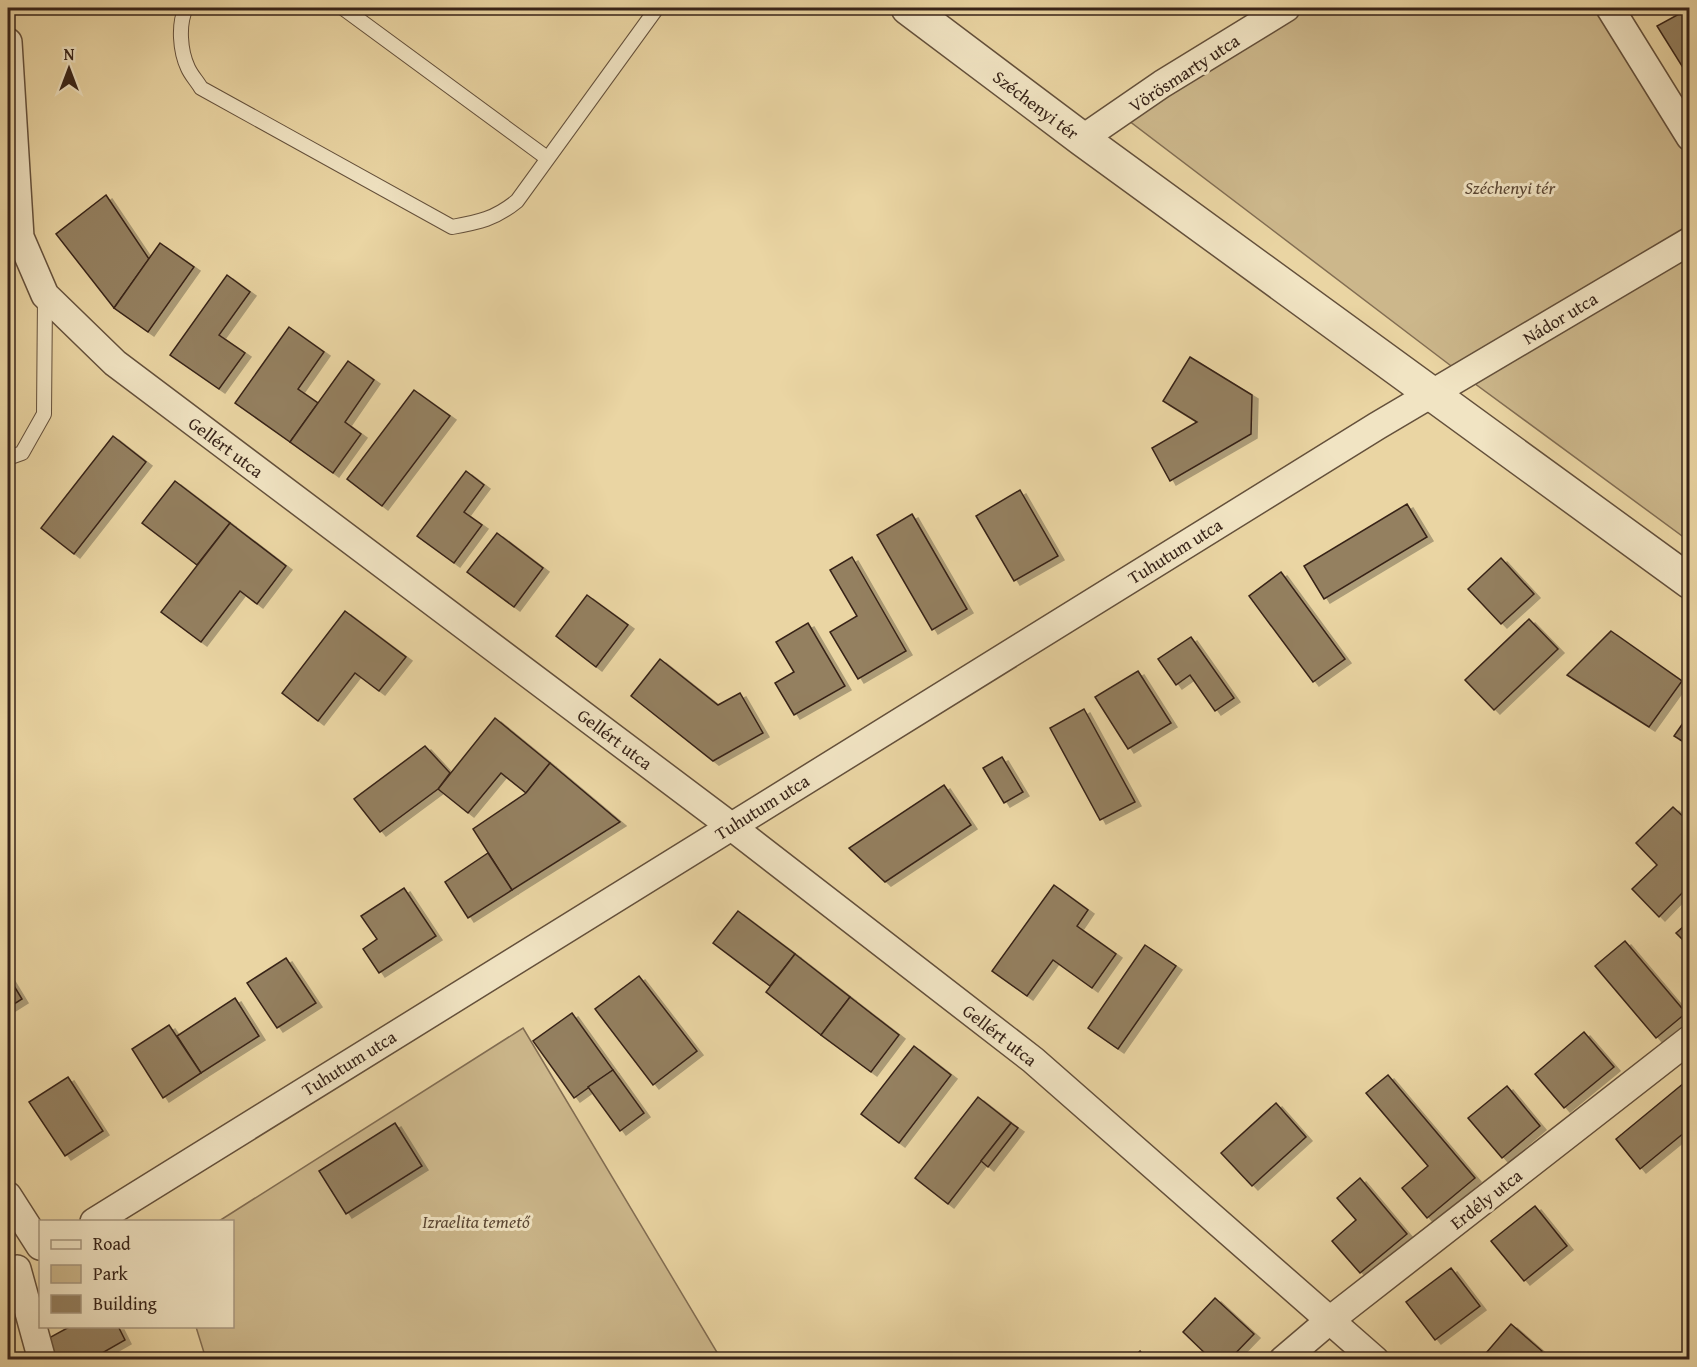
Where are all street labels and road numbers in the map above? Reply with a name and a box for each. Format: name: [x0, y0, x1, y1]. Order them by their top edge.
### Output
street label: Vörösmarty utca: [1123, 27, 1245, 119]
street label: Széchenyi tér: [987, 64, 1085, 147]
street label: Nádor utca: [1517, 285, 1603, 351]
street label: Gellért utca: [183, 410, 270, 485]
street label: Tuhutum utca: [1122, 511, 1228, 591]
street label: Gellért utca: [572, 702, 659, 777]
street label: Tuhutum utca: [709, 767, 815, 847]
street label: Gellért utca: [957, 997, 1043, 1073]
street label: Tuhutum utca: [296, 1023, 402, 1103]
street label: Erdély utca: [1444, 1162, 1528, 1236]

